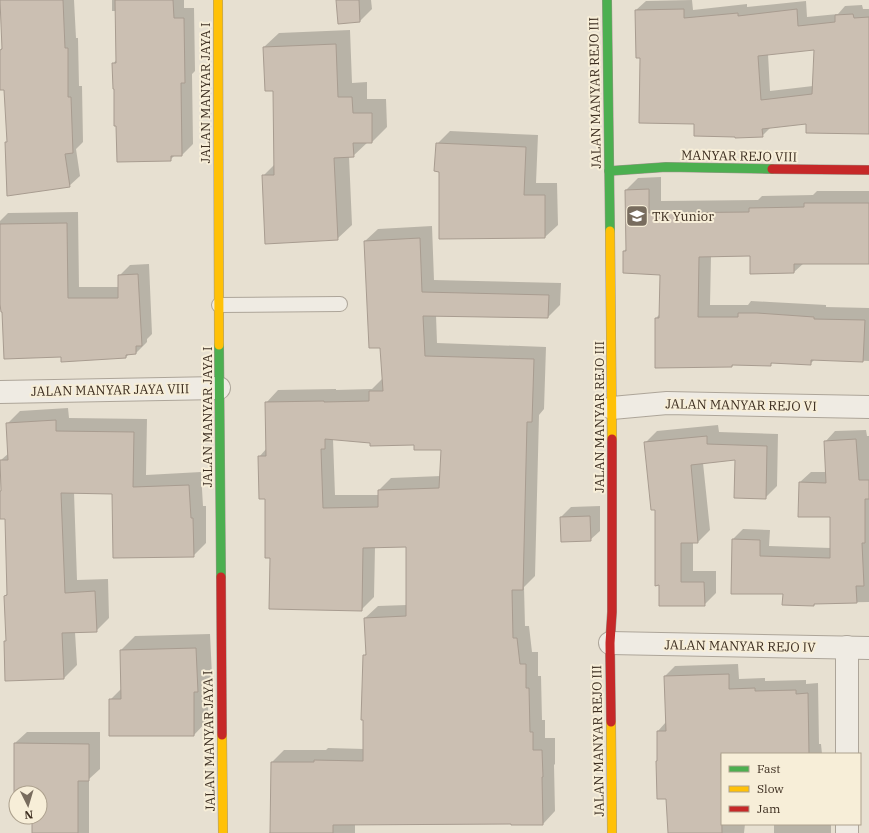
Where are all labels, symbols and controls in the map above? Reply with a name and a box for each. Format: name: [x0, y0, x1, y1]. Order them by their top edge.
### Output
street label: JALAN MANYAR REJO III: [585, 17, 605, 169]
street label: JALAN MANYAR JAYA I: [197, 23, 214, 163]
street label: MANYAR REJO VIII: [681, 146, 797, 166]
school or university icon: TK Yunior: [624, 203, 650, 229]
place label: TK Yunior: [652, 208, 714, 225]
street label: JALAN MANYAR REJO III: [591, 341, 608, 493]
street label: JALAN MANYAR JAYA I: [199, 347, 216, 487]
street label: JALAN MANYAR JAYA VIII: [31, 380, 189, 400]
street label: JALAN MANYAR REJO VI: [665, 395, 817, 415]
street label: JALAN MANYAR REJO IV: [664, 636, 816, 656]
street label: JALAN MANYAR REJO III: [588, 665, 608, 817]
street label: JALAN MANYAR JAYA I: [199, 670, 219, 812]
legend: [721, 753, 861, 825]
text: Fast: [757, 761, 781, 776]
text: Slow: [757, 781, 784, 796]
north arrow: [8, 785, 48, 825]
text: Jam: [757, 801, 781, 816]
text: N: [24, 808, 34, 822]

